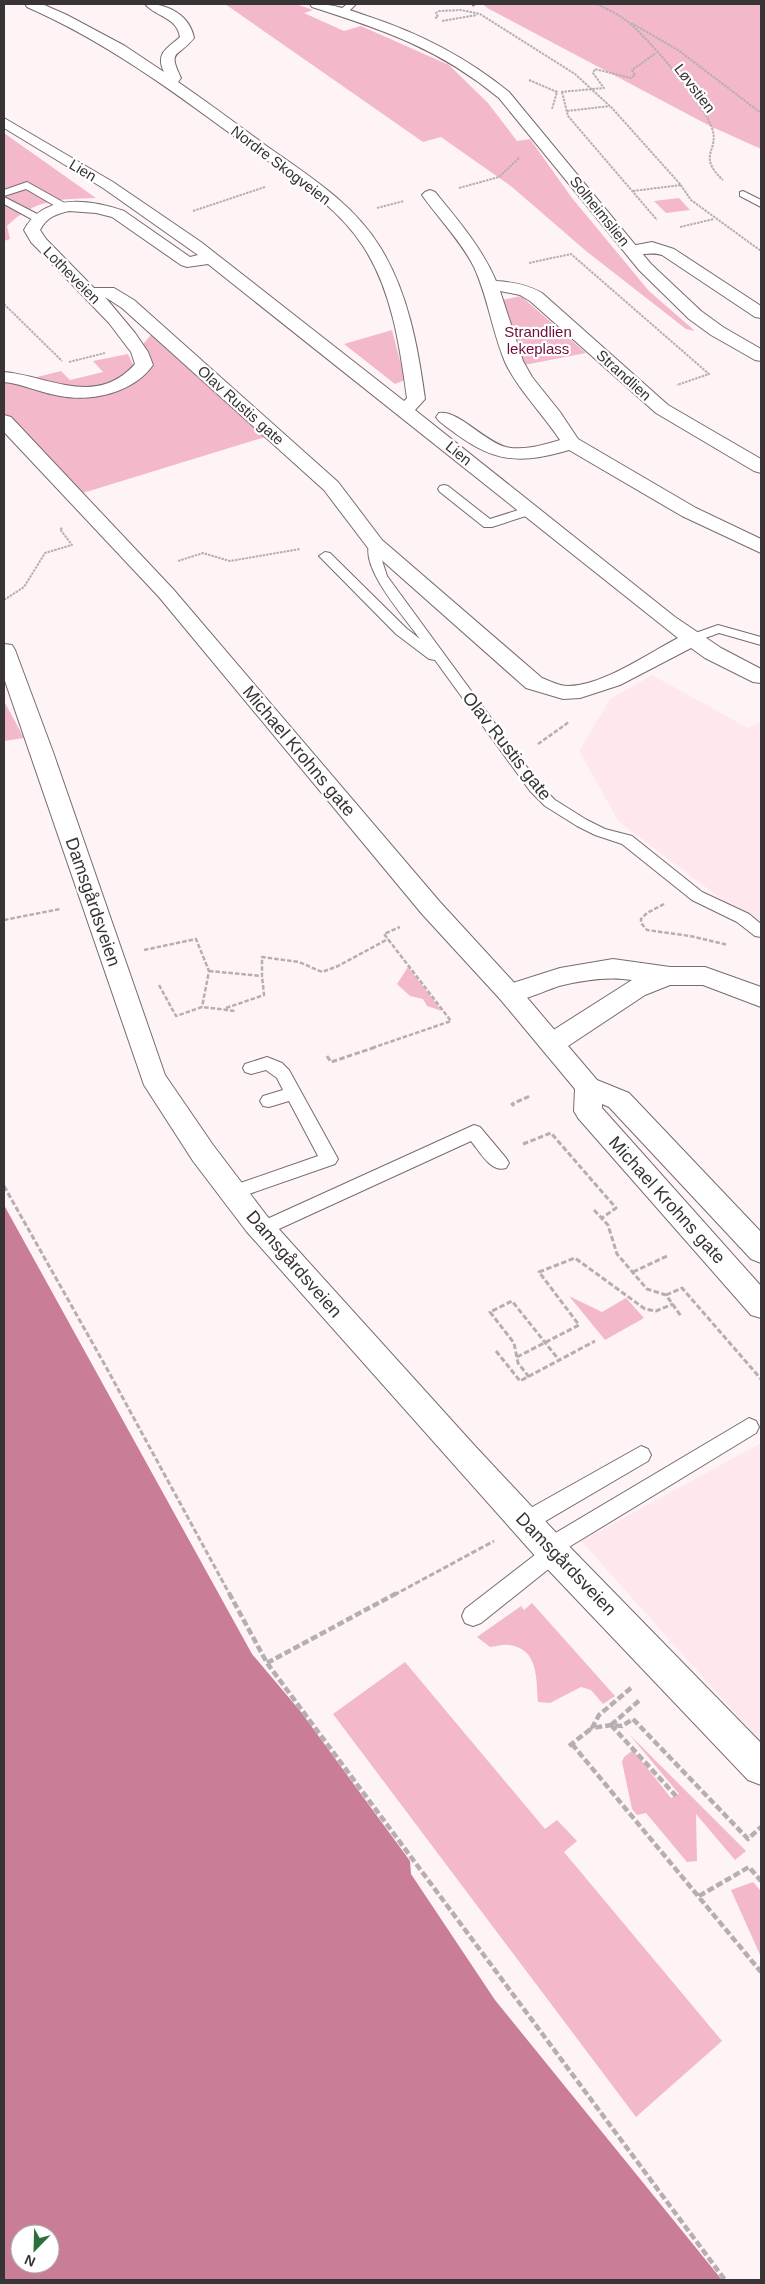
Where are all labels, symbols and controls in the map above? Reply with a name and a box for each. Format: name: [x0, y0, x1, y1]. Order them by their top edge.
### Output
street label: Løvstien: [671, 60, 719, 116]
street label: Nordre Skogveien: [228, 122, 334, 208]
street label: Lien: [66, 155, 100, 185]
street label: Solheimslien: [567, 173, 633, 249]
street label: Lotheveien: [40, 243, 104, 307]
park label: Strandlien lekeplass: [504, 323, 572, 357]
street label: Strandlien: [593, 346, 655, 404]
street label: Olav Rustis gate: [194, 362, 288, 448]
street label: Lien: [443, 437, 475, 469]
street label: Michael Krohns gate: [239, 682, 359, 820]
street label: Olav Rustis gate: [458, 688, 556, 804]
street label: Damsgårdsveien: [62, 835, 124, 969]
street label: Michael Krohns gate: [605, 1132, 729, 1268]
street label: Damsgårdsveien: [242, 1206, 346, 1322]
street label: Damsgårdsveien: [512, 1508, 620, 1620]
north arrow: [10, 2224, 60, 2274]
text: N: [22, 2252, 38, 2270]

